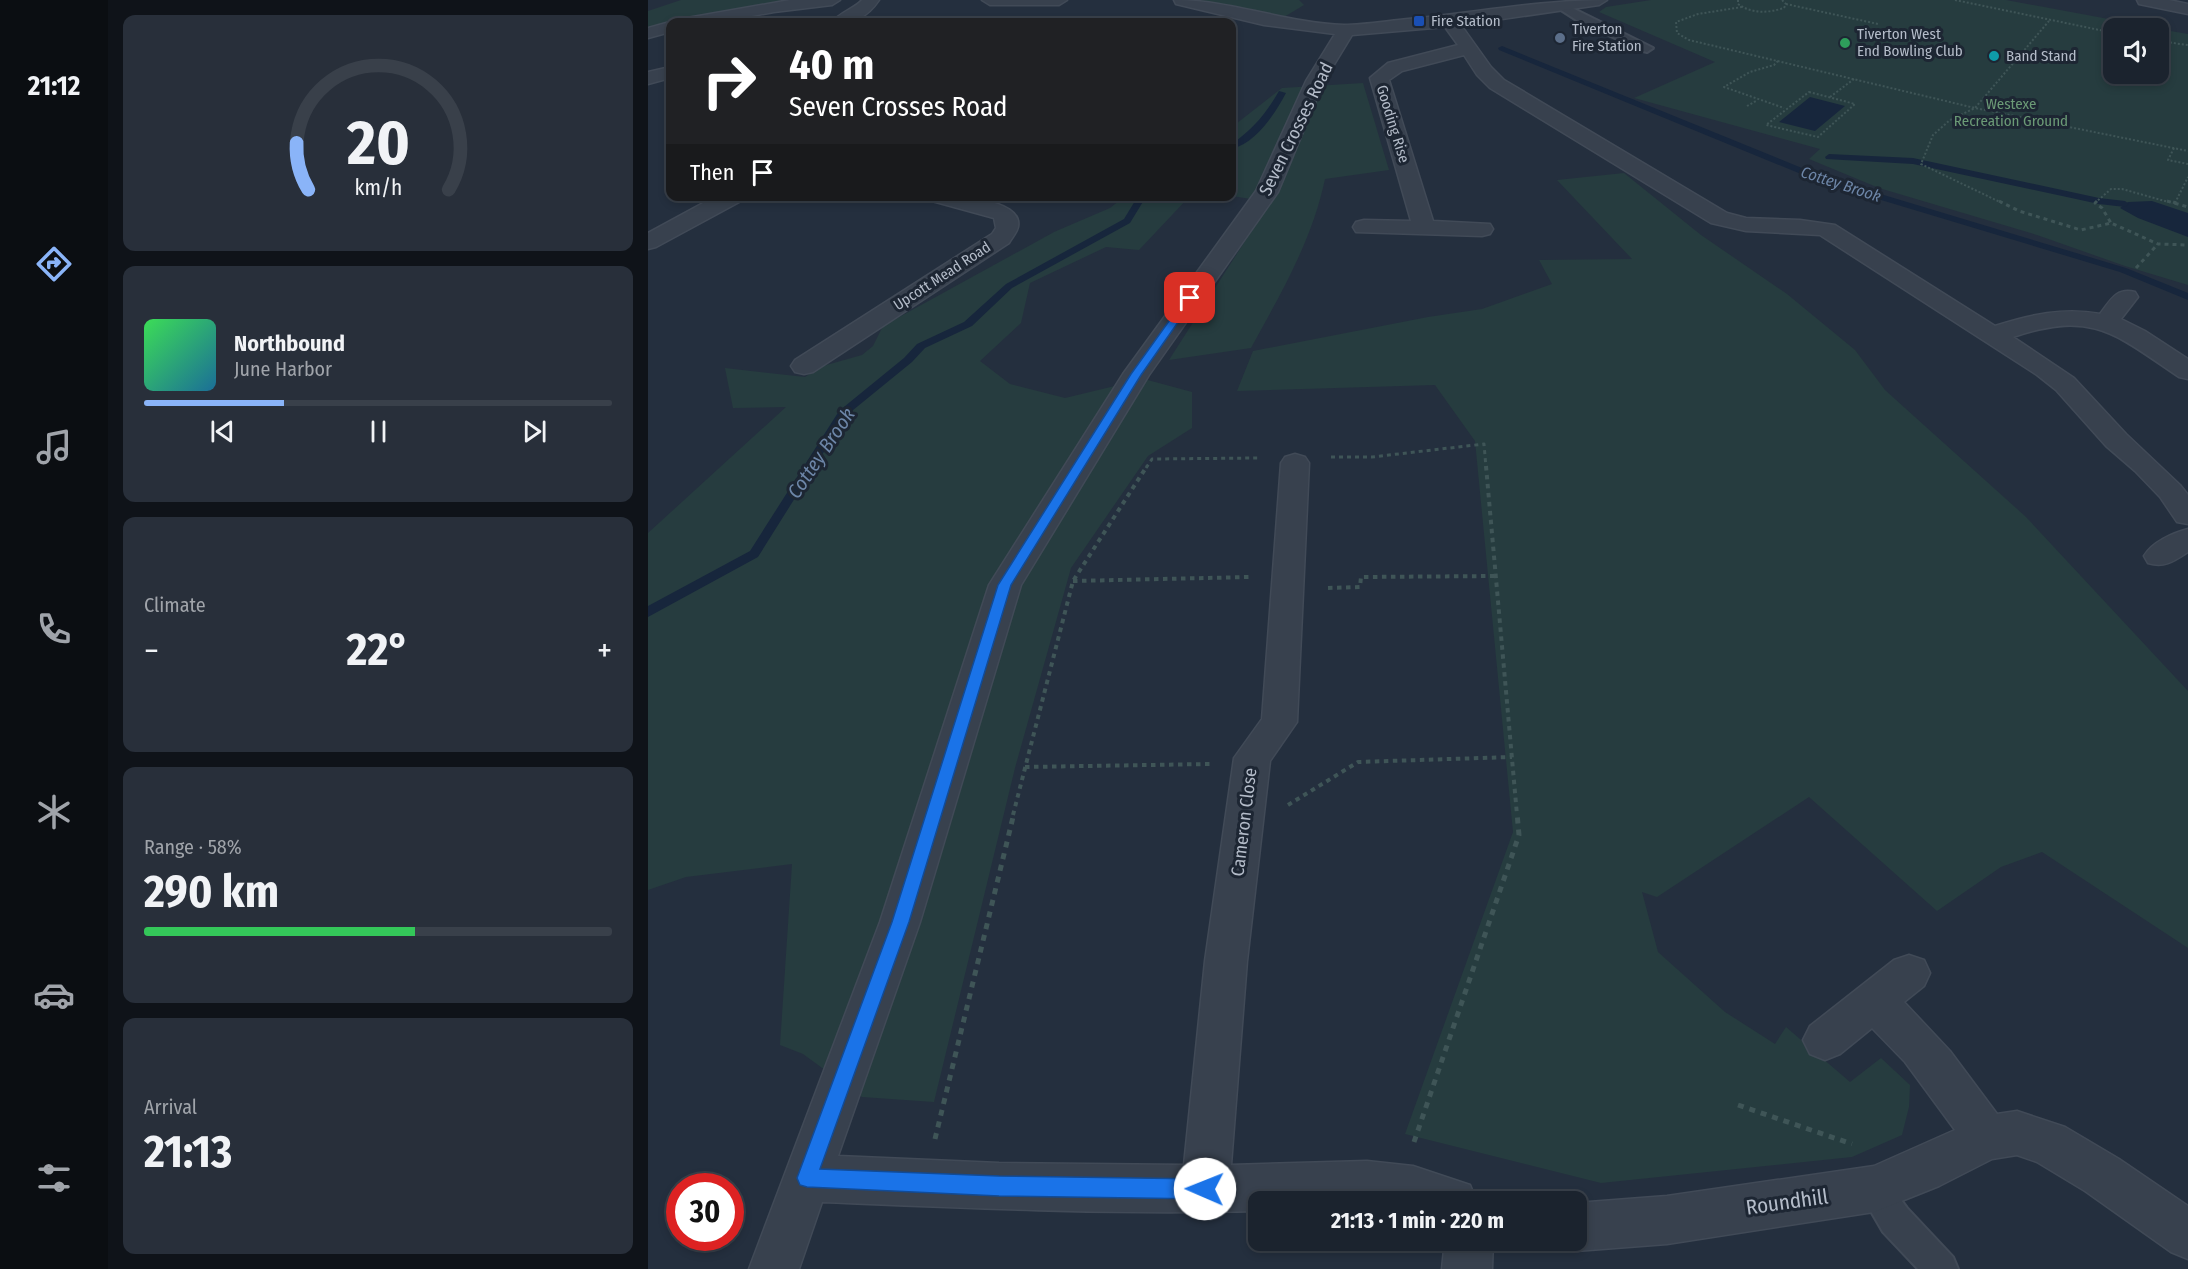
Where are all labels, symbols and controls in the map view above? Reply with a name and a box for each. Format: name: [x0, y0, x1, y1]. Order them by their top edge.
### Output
place label: Fire Station: [1431, 12, 1501, 30]
marker: Fire Station: [1412, 14, 1426, 28]
map controls: [2103, 18, 2169, 84]
button: sound: [2103, 18, 2169, 84]
place label: Tiverton Fire Station: [1572, 20, 1642, 55]
place label: Tiverton West End Bowling Club: [1857, 25, 1963, 60]
marker: Tiverton Fire Station: [1553, 31, 1567, 45]
marker: Tiverton West End Bowling Club: [1838, 36, 1852, 50]
text: 40 m: [789, 40, 874, 90]
icon: right: [690, 42, 768, 120]
place label: Band Stand: [2006, 47, 2077, 65]
marker: Band Stand: [1987, 49, 2001, 63]
street label: Seven Crosses Road: [1254, 59, 1338, 199]
text: 21:12: [28, 70, 80, 102]
street label: Gooding Rise: [1373, 83, 1413, 165]
text: Seven Crosses Road: [789, 91, 1008, 123]
park label: Westexe Recreation Ground: [1954, 95, 2068, 130]
text: 20: [346, 106, 409, 181]
icon: arrive: [746, 156, 779, 189]
text: Then: [690, 159, 734, 186]
water label: Cottey Brook: [1799, 162, 1884, 206]
text: km/h: [354, 175, 402, 201]
street label: Upcott Mead Road: [890, 238, 994, 314]
icon: directions: [33, 243, 75, 285]
pin: [1164, 272, 1215, 323]
icon: arrive: [1173, 281, 1206, 314]
text: Northbound: [234, 330, 345, 357]
text: June Harbor: [234, 357, 332, 381]
water label: Cottey Brook: [782, 403, 860, 503]
icon: previous: [206, 415, 239, 448]
icon: pause: [362, 415, 395, 448]
icon: next: [518, 415, 551, 448]
icon: music: [33, 426, 75, 468]
text: Climate: [144, 593, 206, 617]
icon: phone: [33, 608, 75, 650]
text: 22°: [347, 623, 409, 677]
text: −: [144, 631, 159, 671]
text: +: [597, 631, 612, 671]
street label: Cameron Close: [1226, 766, 1262, 878]
icon: climate: [33, 791, 75, 833]
text: Range · 58%: [144, 835, 242, 859]
text: 290 km: [144, 865, 279, 919]
icon: car: [33, 974, 75, 1016]
text: Arrival: [144, 1095, 197, 1119]
text: 21:13: [144, 1125, 232, 1179]
icon: filters: [33, 1157, 75, 1199]
position arrow: [1173, 1157, 1237, 1221]
speed limit sign: 30: [666, 1173, 744, 1251]
street label: Roundhill: [1744, 1183, 1830, 1221]
text: 21:13 · 1 min · 220 m: [1331, 1207, 1504, 1234]

